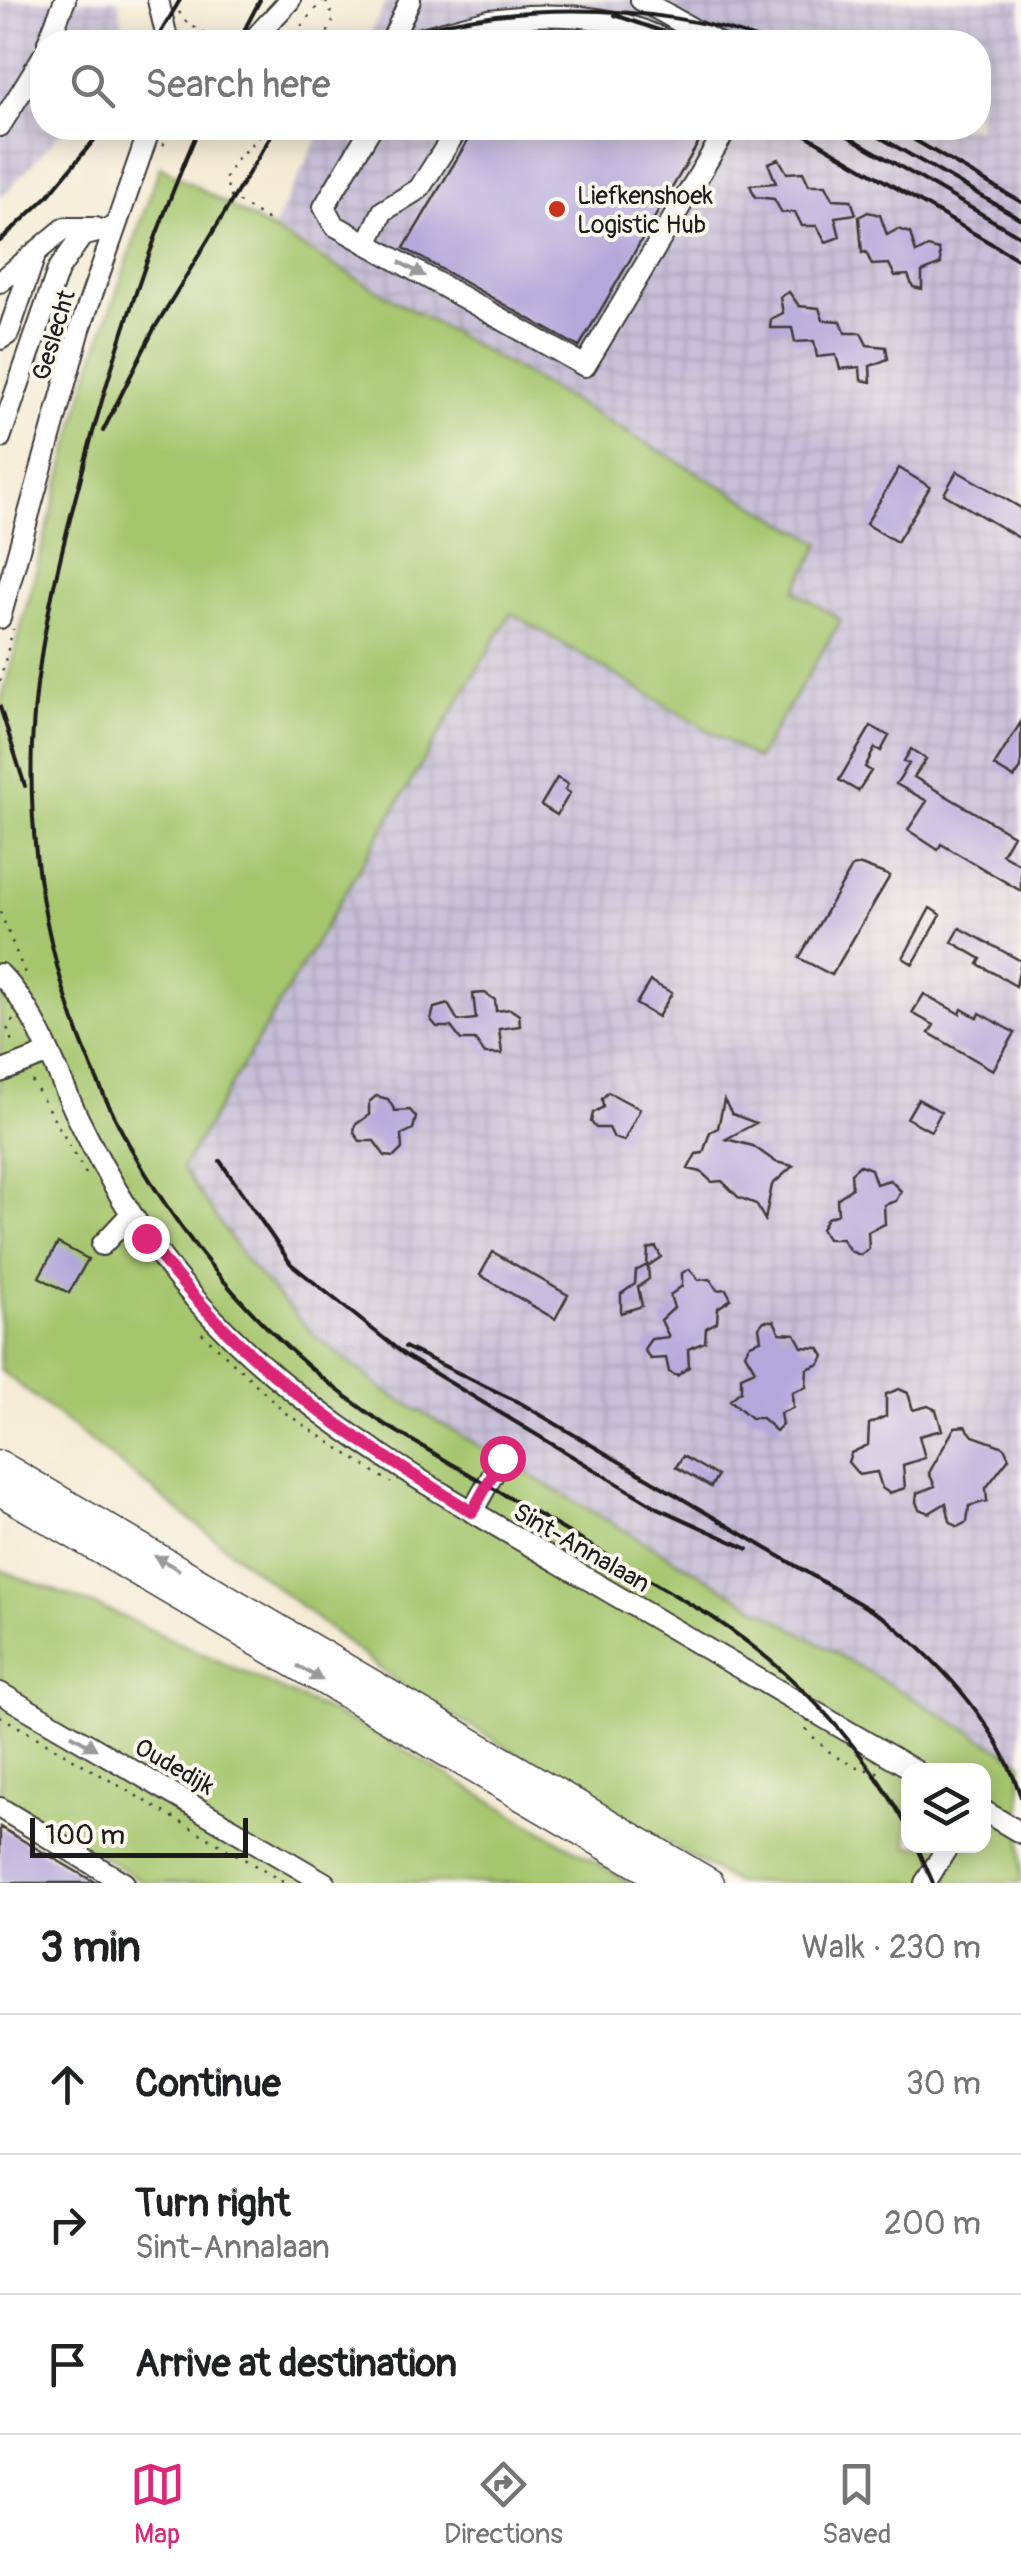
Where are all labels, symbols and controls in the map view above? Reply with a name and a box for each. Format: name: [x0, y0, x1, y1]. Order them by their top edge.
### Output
search box: [30, 30, 991, 140]
icon: search: [65, 58, 120, 113]
text: Search here: [145, 61, 331, 109]
place label: Liefkenshoek Logistic Hub: [577, 181, 714, 241]
marker: Liefkenshoek Logistic Hub: [546, 198, 568, 220]
one-way arrow: [398, 260, 426, 278]
street label: Geslecht: [26, 286, 83, 384]
route end: [124, 1216, 170, 1262]
route start: [480, 1436, 526, 1482]
street label: Sint-Annalaan: [508, 1497, 655, 1600]
one-way arrow: [153, 1555, 181, 1573]
one-way arrow: [296, 1664, 324, 1681]
street label: Oudedijk: [129, 1732, 220, 1803]
one-way arrow: [70, 1733, 98, 1750]
map controls: [901, 1763, 991, 1853]
button: layers: [901, 1763, 991, 1853]
scale bar: [30, 1813, 248, 1858]
text: 100 m: [45, 1818, 125, 1853]
text: 3 min: [40, 1922, 141, 1974]
text: Walk · 230 m: [802, 1928, 981, 1968]
icon: ahead: [40, 2057, 95, 2112]
text: Continue: [135, 2060, 281, 2108]
text: 30 m: [906, 2064, 981, 2104]
text: Turn right: [135, 2180, 290, 2228]
icon: right: [40, 2197, 95, 2252]
text: 200 m: [884, 2204, 981, 2244]
text: Sint-Annalaan: [135, 2228, 330, 2268]
icon: arrive: [40, 2337, 95, 2392]
text: Arrive at destination: [135, 2340, 457, 2388]
tab: Map: [130, 2457, 185, 2552]
tab: Directions: [444, 2457, 563, 2552]
tab: Saved: [822, 2457, 891, 2552]

